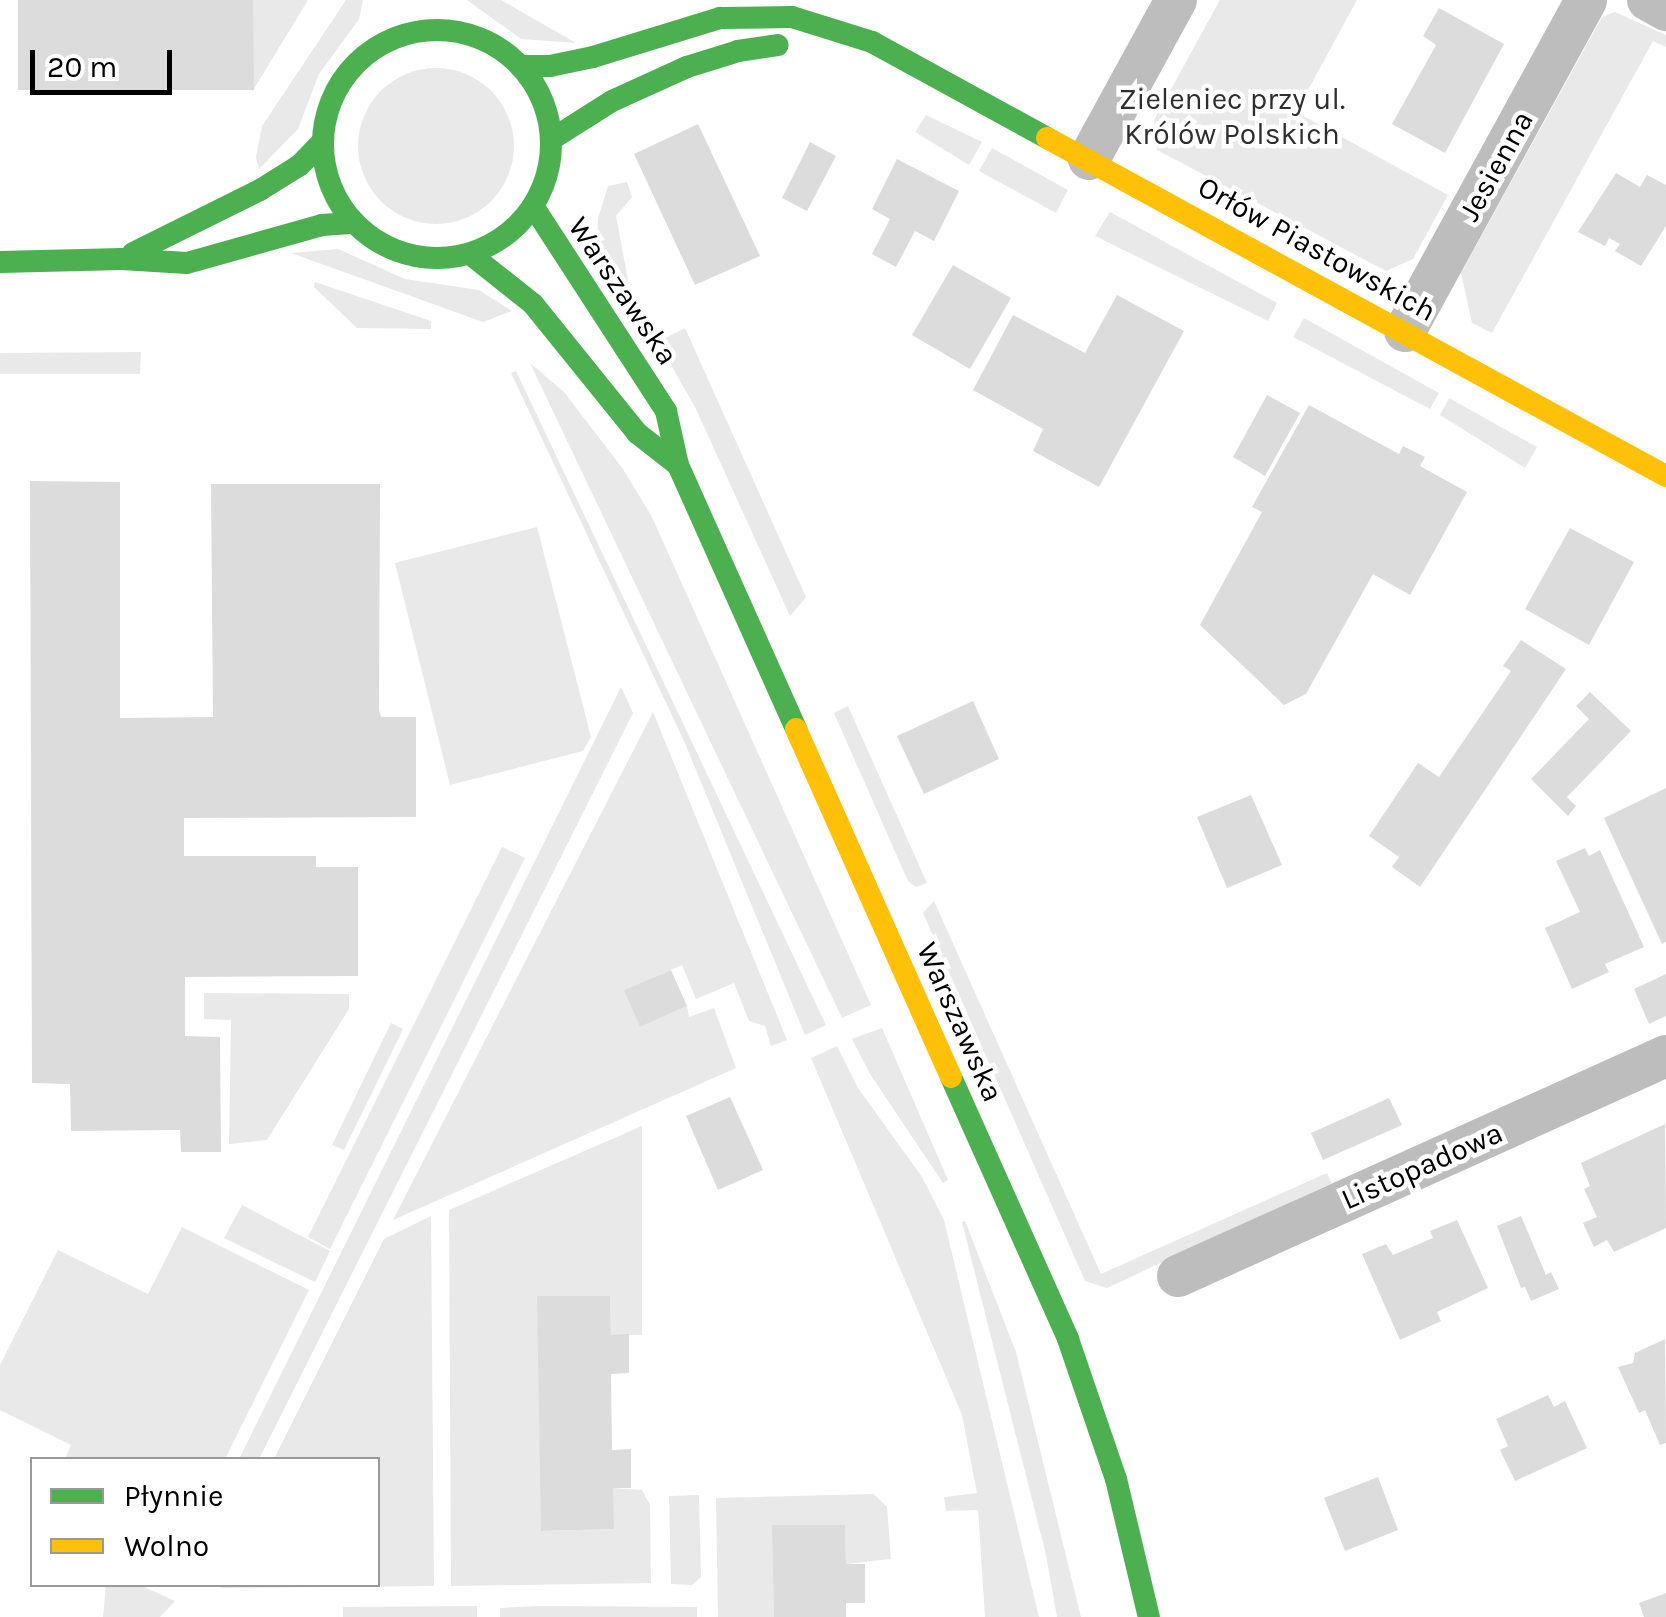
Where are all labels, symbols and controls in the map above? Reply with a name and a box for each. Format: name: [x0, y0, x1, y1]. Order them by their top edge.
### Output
scale bar: [35, 30, 178, 92]
text: 20 m: [47, 49, 117, 85]
park label: Zieleniec przy ul. Królów Polskich: [1119, 81, 1345, 152]
street label: Jesienna: [1451, 105, 1541, 227]
street label: Orłów Piastowskich: [1192, 169, 1442, 329]
street label: Warszawska: [560, 210, 686, 372]
street label: Warszawska: [909, 937, 1011, 1107]
street label: Listopadowa: [1336, 1114, 1508, 1218]
legend: [30, 1457, 380, 1587]
text: Płynnie: [124, 1478, 224, 1514]
text: Wolno: [124, 1528, 209, 1564]

